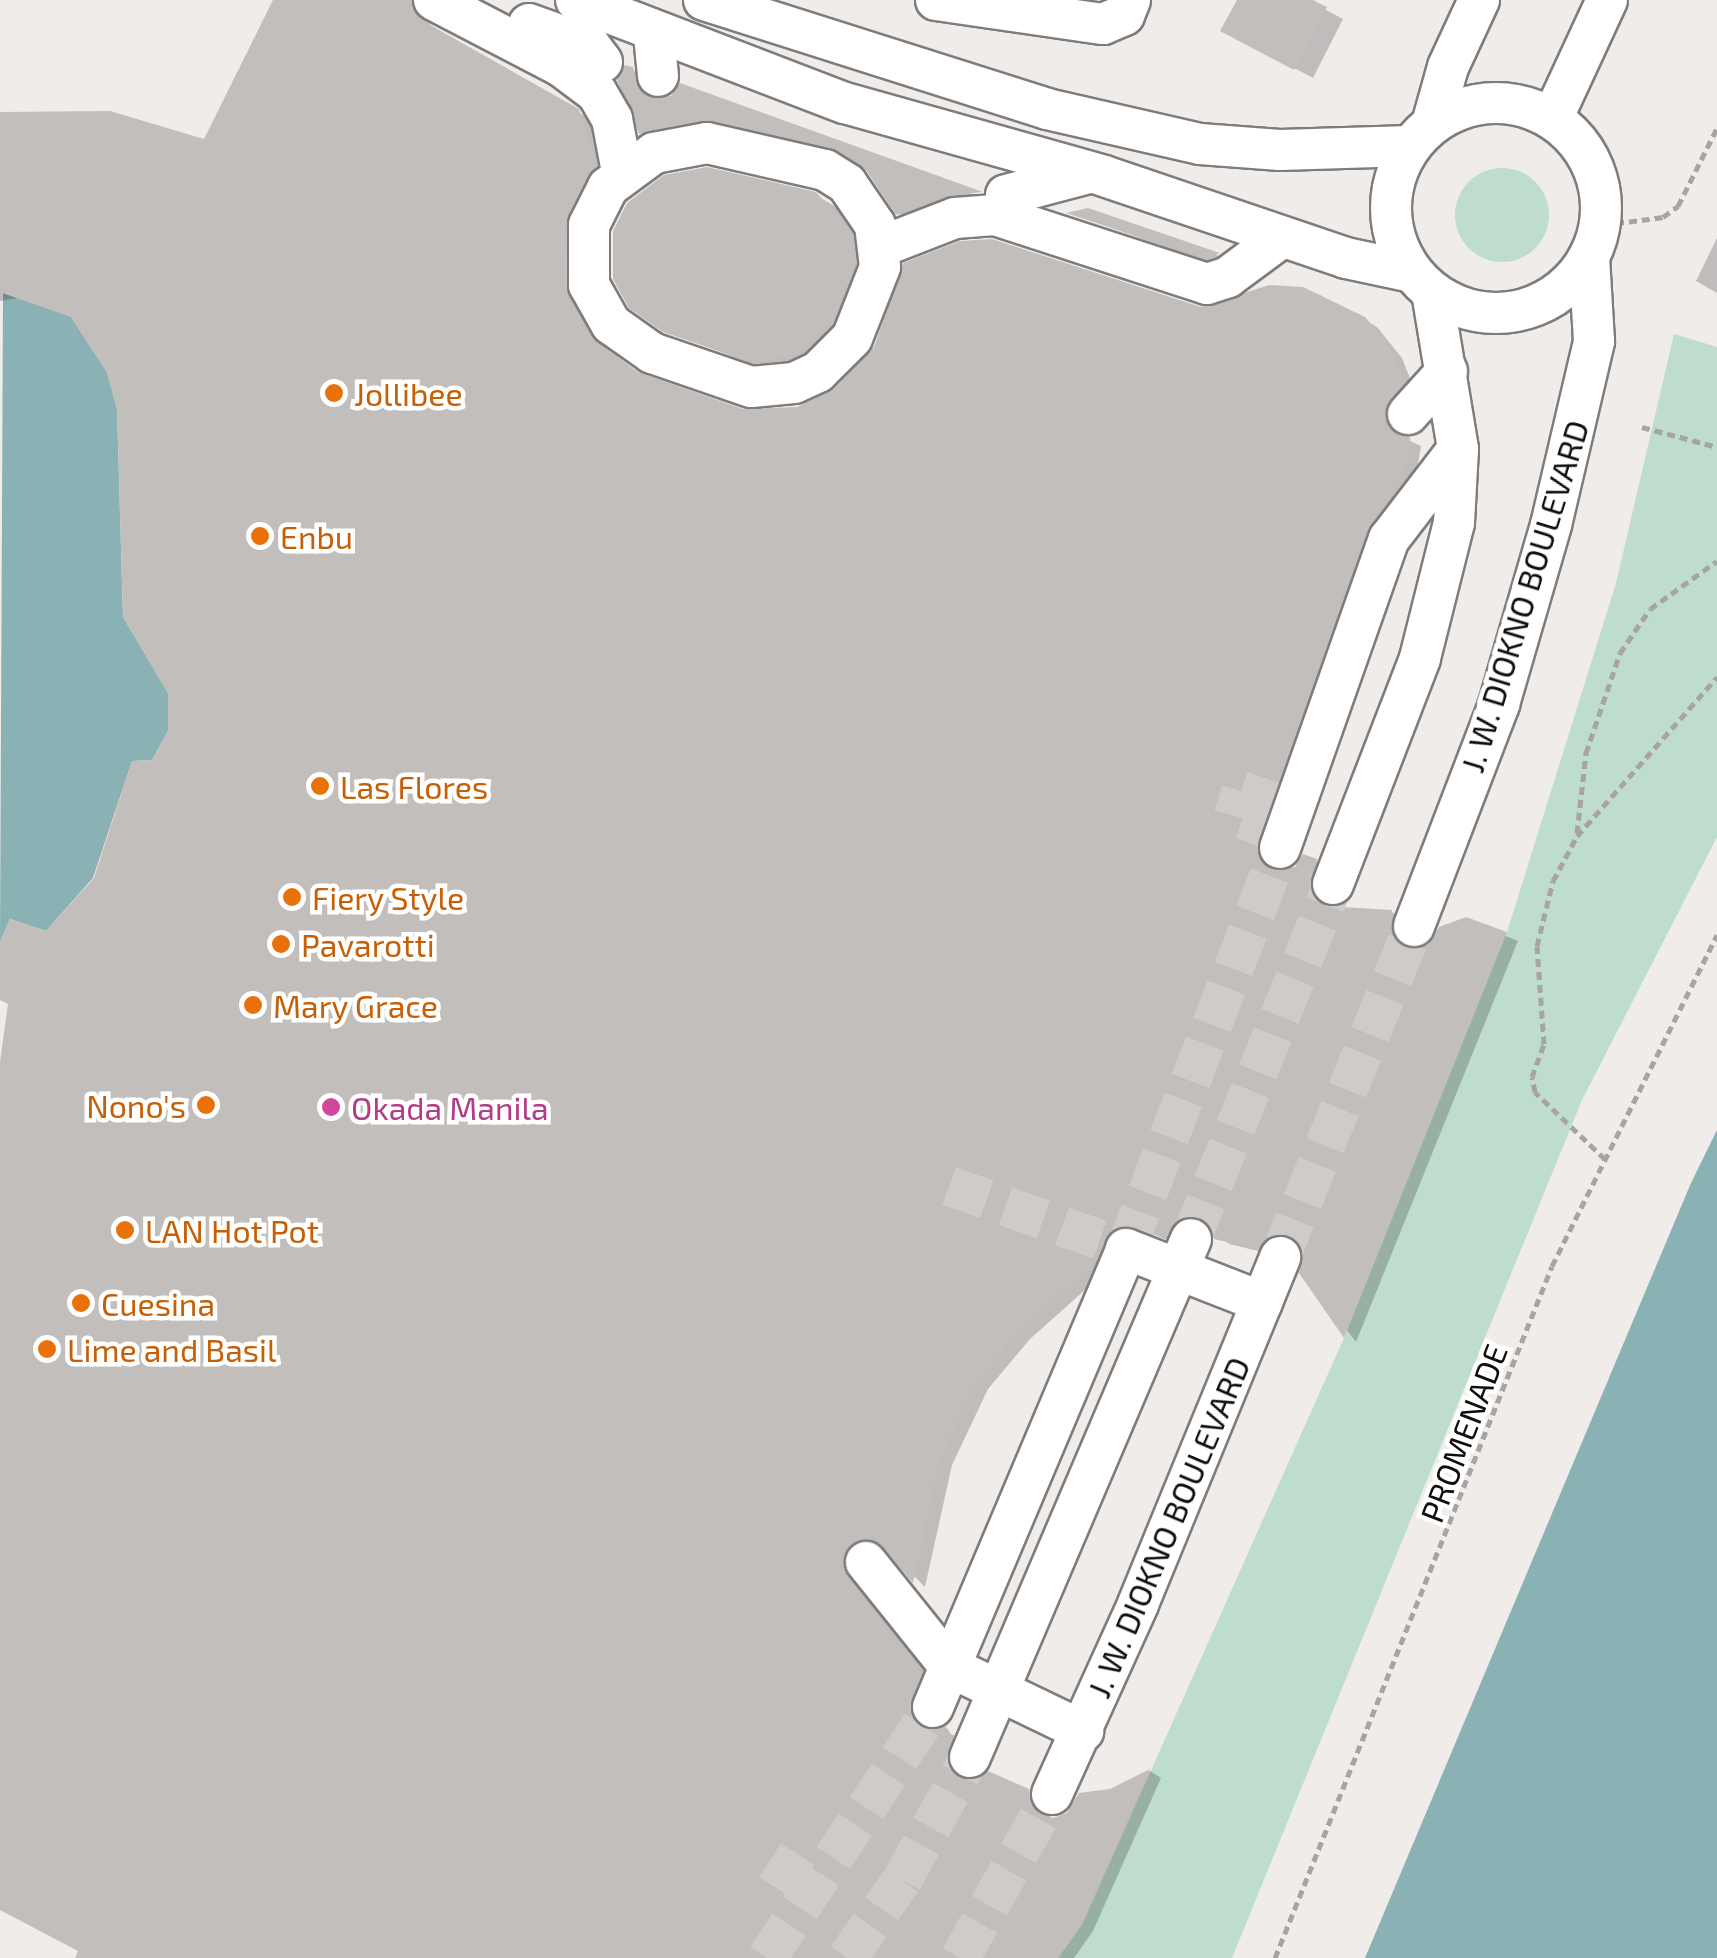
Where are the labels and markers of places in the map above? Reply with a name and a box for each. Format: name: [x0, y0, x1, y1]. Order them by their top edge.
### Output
place label: Jollibee: [354, 374, 463, 412]
marker: Jollibee: [323, 382, 345, 404]
place label: Enbu: [280, 517, 353, 555]
marker: Enbu: [249, 525, 271, 547]
place label: Las Flores: [340, 767, 488, 805]
marker: Las Flores: [309, 775, 331, 797]
place label: Fiery Style: [312, 878, 465, 916]
marker: Fiery Style: [281, 886, 303, 908]
place label: Pavarotti: [301, 925, 435, 963]
marker: Pavarotti: [270, 933, 292, 955]
place label: Mary Grace: [273, 986, 439, 1024]
marker: Mary Grace: [242, 994, 264, 1016]
place label: Nono's: [86, 1086, 186, 1124]
place label: Okada Manila: [351, 1088, 549, 1126]
marker: Nono's: [195, 1094, 217, 1116]
marker: Okada Manila: [320, 1096, 342, 1118]
place label: LAN Hot Pot: [145, 1211, 319, 1249]
marker: LAN Hot Pot: [114, 1219, 136, 1241]
place label: Cuesina: [101, 1284, 215, 1322]
marker: Cuesina: [70, 1292, 92, 1314]
place label: Lime and Basil: [67, 1330, 276, 1368]
marker: Lime and Basil: [36, 1338, 58, 1360]

